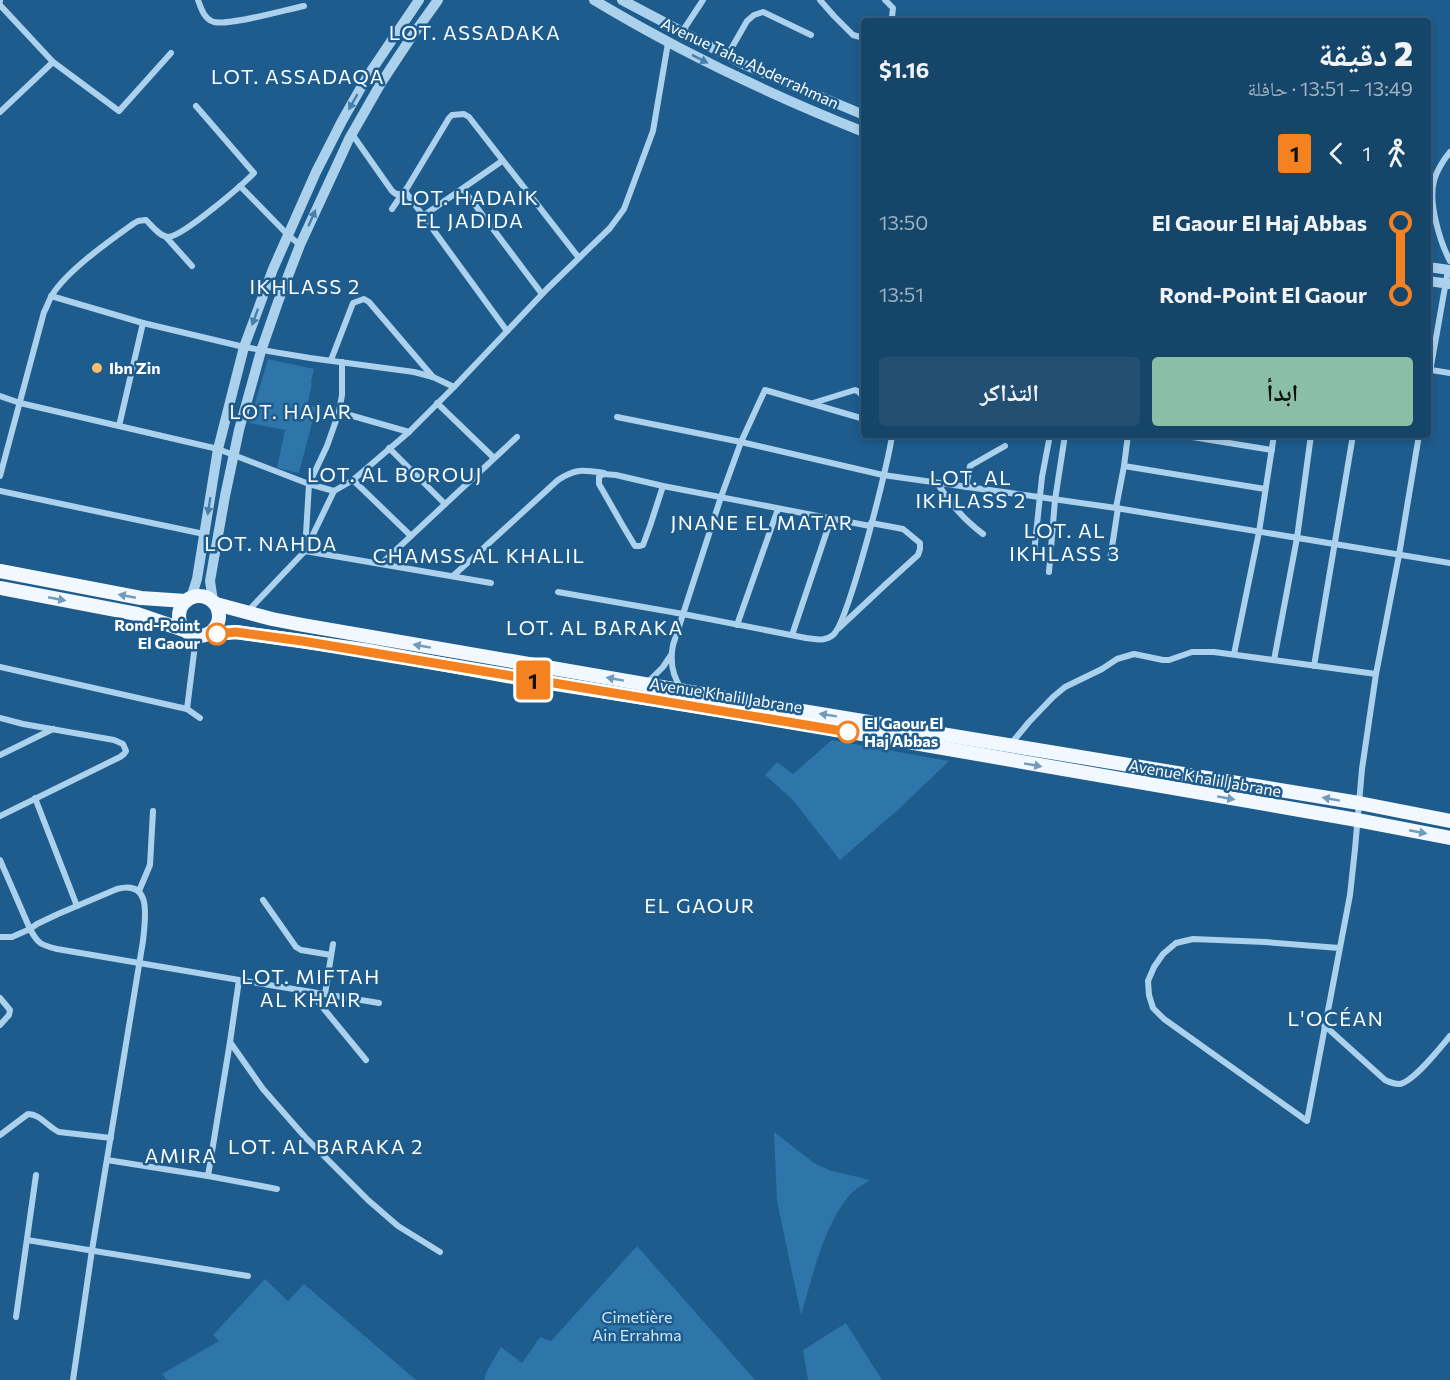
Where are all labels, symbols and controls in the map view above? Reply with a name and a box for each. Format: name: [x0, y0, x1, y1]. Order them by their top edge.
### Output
street label: Avenue Taha Abderrahman: [658, 13, 842, 112]
district label: LOT. ASSADAKA: [389, 20, 561, 44]
text: 2 دقيقة: [1318, 32, 1413, 73]
one-way arrow: [692, 54, 709, 64]
text: $1.16: [879, 56, 929, 83]
district label: LOT. ASSADAQA: [211, 64, 385, 88]
text: 13:49 – 13:51 · حافلة: [1247, 76, 1413, 100]
one-way arrow: [348, 94, 358, 111]
icon: back: [1320, 137, 1353, 170]
icon: walk: [1380, 137, 1413, 170]
text: 1: [1290, 141, 1299, 166]
text: 1: [1362, 141, 1371, 165]
district label: LOT. HADAIK EL JADIDA: [401, 185, 539, 232]
one-way arrow: [307, 208, 317, 226]
text: El Gaour El Haj Abbas: [1152, 209, 1367, 236]
text: 13:50: [879, 210, 928, 234]
district label: IKHLASS 2: [249, 274, 361, 298]
text: Rond-Point El Gaour: [1159, 281, 1367, 308]
text: 13:51: [879, 282, 924, 306]
one-way arrow: [250, 308, 260, 326]
button: التذاكر: [879, 357, 1140, 426]
button: ابدأ: [1152, 357, 1413, 426]
place label: Ibn Zin: [109, 358, 161, 377]
marker: Ibn Zin: [90, 361, 104, 375]
district label: LOT. HAJAR: [229, 399, 353, 423]
district label: LOT. AL BOROUJ: [307, 462, 483, 486]
district label: LOT. AL IKHLASS 2: [915, 465, 1027, 512]
one-way arrow: [204, 497, 213, 516]
district label: JNANE EL MATAR: [670, 510, 854, 534]
district label: LOT. AL IKHLASS 3: [1009, 518, 1121, 565]
district label: LOT. NAHDA: [204, 531, 338, 555]
district label: CHAMSS AL KHALIL: [373, 543, 585, 567]
one-way arrow: [118, 591, 137, 600]
one-way arrow: [48, 595, 67, 604]
place label: Rond-Point El Gaour: [114, 615, 200, 652]
district label: LOT. AL BARAKA: [506, 615, 684, 639]
marker: Rond-Point El Gaour: [206, 623, 228, 645]
one-way arrow: [413, 641, 432, 650]
line badge: 1: [514, 660, 552, 700]
text: 1: [528, 668, 538, 693]
street label: Avenue Khalil Jabrane: [648, 673, 804, 716]
one-way arrow: [605, 674, 624, 683]
one-way arrow: [818, 710, 837, 719]
place label: El Gaour El Haj Abbas: [864, 713, 943, 750]
marker: El Gaour El Haj Abbas: [837, 721, 859, 743]
street label: Avenue Khalil Jabrane: [1127, 755, 1283, 800]
one-way arrow: [1024, 761, 1043, 770]
one-way arrow: [1216, 794, 1235, 803]
one-way arrow: [1321, 794, 1340, 803]
one-way arrow: [1408, 828, 1427, 837]
district label: EL GAOUR: [644, 893, 756, 917]
district label: LOT. MIFTAH AL KHAIR: [241, 964, 381, 1011]
district label: L'OCÉAN: [1288, 1006, 1384, 1030]
district label: LOT. AL BARAKA 2: [228, 1134, 424, 1158]
district label: AMIRA: [144, 1143, 218, 1167]
park label: Cimetière Ain Errahma: [592, 1307, 682, 1344]

